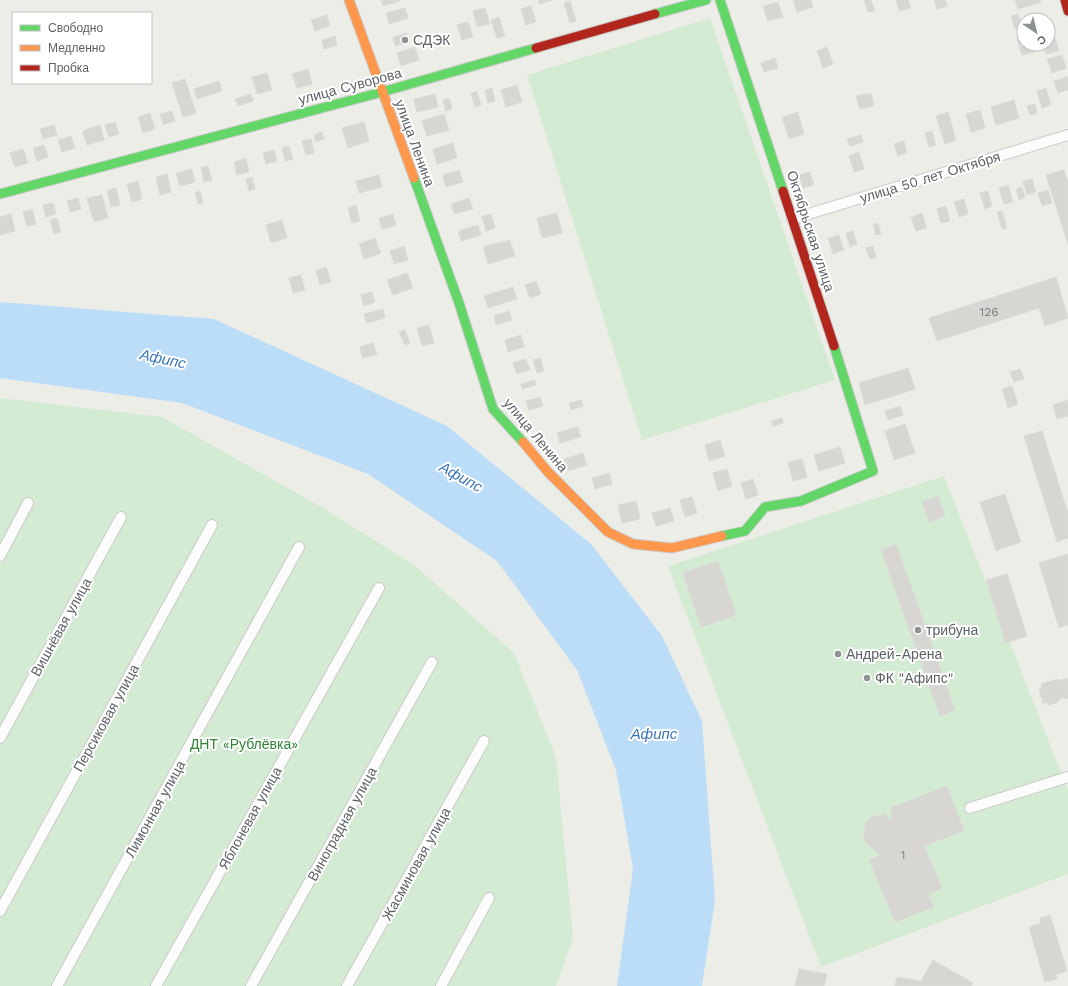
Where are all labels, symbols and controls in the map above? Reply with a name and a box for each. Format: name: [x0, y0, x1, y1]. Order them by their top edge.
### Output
legend: [12, 12, 152, 84]
north arrow: [1016, 12, 1056, 52]
text: Свободно: [48, 21, 103, 35]
place label: СДЭК: [413, 32, 451, 48]
text: С: [1034, 32, 1048, 47]
marker: СДЭК: [400, 35, 410, 45]
text: Медленно: [48, 41, 105, 55]
text: Пробка: [48, 61, 89, 75]
street label: улица Суворова: [297, 64, 404, 107]
street label: улица Ленина: [392, 97, 438, 189]
street label: улица 50 лет Октября: [858, 148, 1002, 206]
street label: Октябрьская улица: [784, 168, 838, 294]
house number: 126: [980, 305, 998, 319]
water label: Афипс: [137, 345, 188, 373]
street label: улица Ленина: [501, 395, 572, 475]
water label: Афипс: [435, 457, 486, 496]
street label: Вишнёвая улица: [27, 575, 95, 679]
place label: трибуна: [926, 622, 978, 638]
marker: трибуна: [913, 625, 923, 635]
place label: Андрей-Арена: [846, 646, 942, 662]
marker: Андрей-Арена: [833, 649, 843, 659]
street label: Персиковая улица: [70, 661, 142, 775]
place label: ФК "Афипс": [875, 670, 953, 686]
marker: ФК "Афипс": [862, 673, 872, 683]
water label: Афипс: [630, 725, 678, 743]
park label: ДНТ «Рублёвка»: [190, 736, 298, 752]
street label: Лимонная улица: [122, 757, 188, 860]
street label: Яблоневая улица: [215, 764, 285, 872]
street label: Виноградная улица: [304, 764, 380, 884]
street label: Жасминовая улица: [378, 805, 454, 923]
house number: 1: [901, 848, 905, 862]

